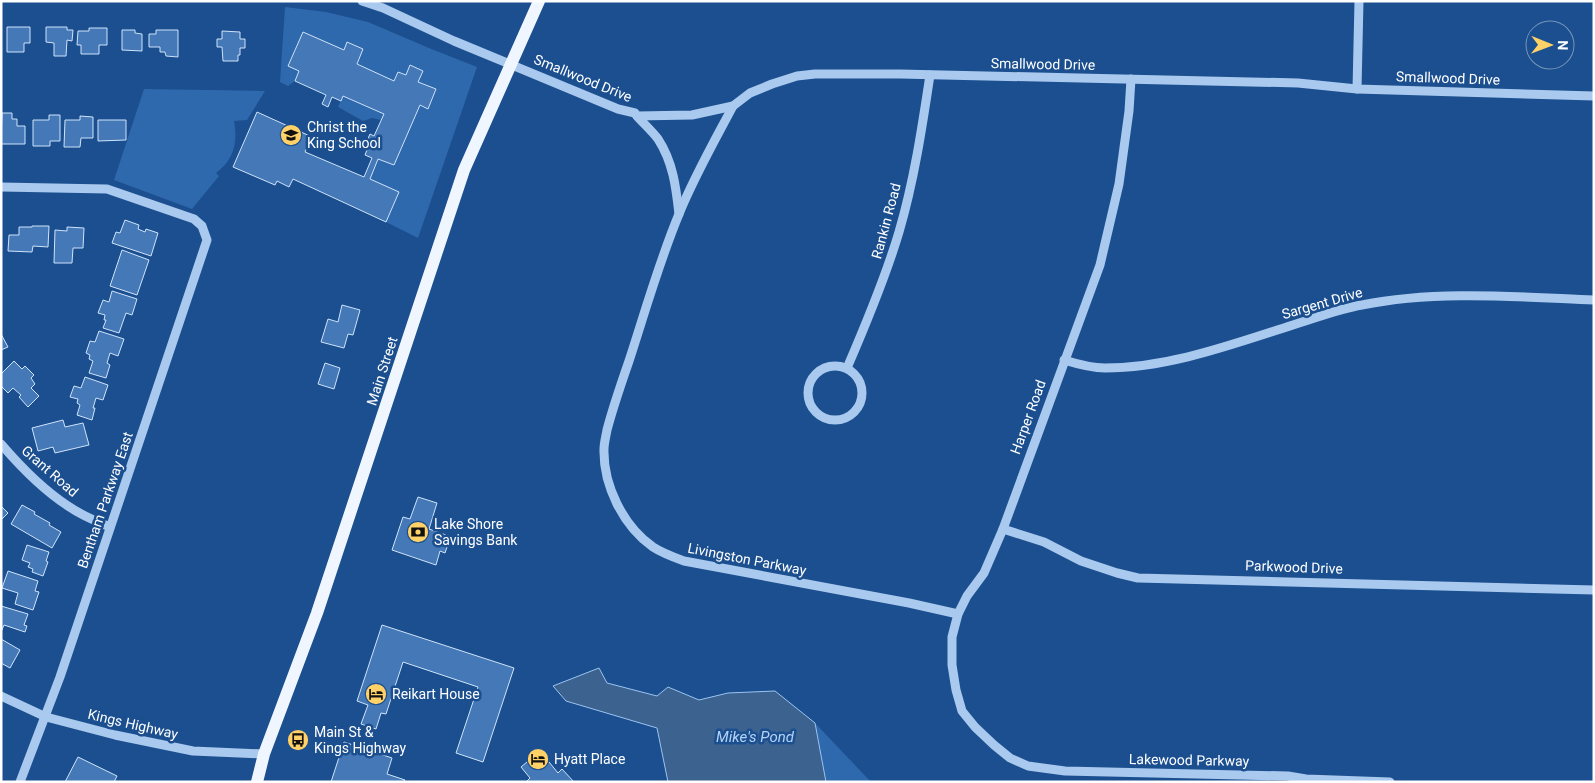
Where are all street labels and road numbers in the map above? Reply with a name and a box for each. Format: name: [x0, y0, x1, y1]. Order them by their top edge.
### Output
street label: Smallwood Drive: [532, 51, 634, 105]
street label: Smallwood Drive: [991, 55, 1095, 73]
street label: Smallwood Drive: [1396, 68, 1500, 88]
street label: Rankin Road: [868, 181, 904, 261]
street label: Sargent Drive: [1280, 284, 1364, 322]
street label: Main Street: [363, 334, 401, 407]
street label: Harper Road: [1007, 378, 1049, 456]
street label: Bentham Parkway East: [74, 429, 136, 570]
street label: Grant Road: [19, 442, 81, 500]
street label: Livingston Parkway: [686, 540, 808, 578]
street label: Parkwood Drive: [1245, 557, 1343, 577]
street label: Kings Highway: [86, 706, 180, 742]
street label: Lakewood Parkway: [1129, 751, 1250, 769]

